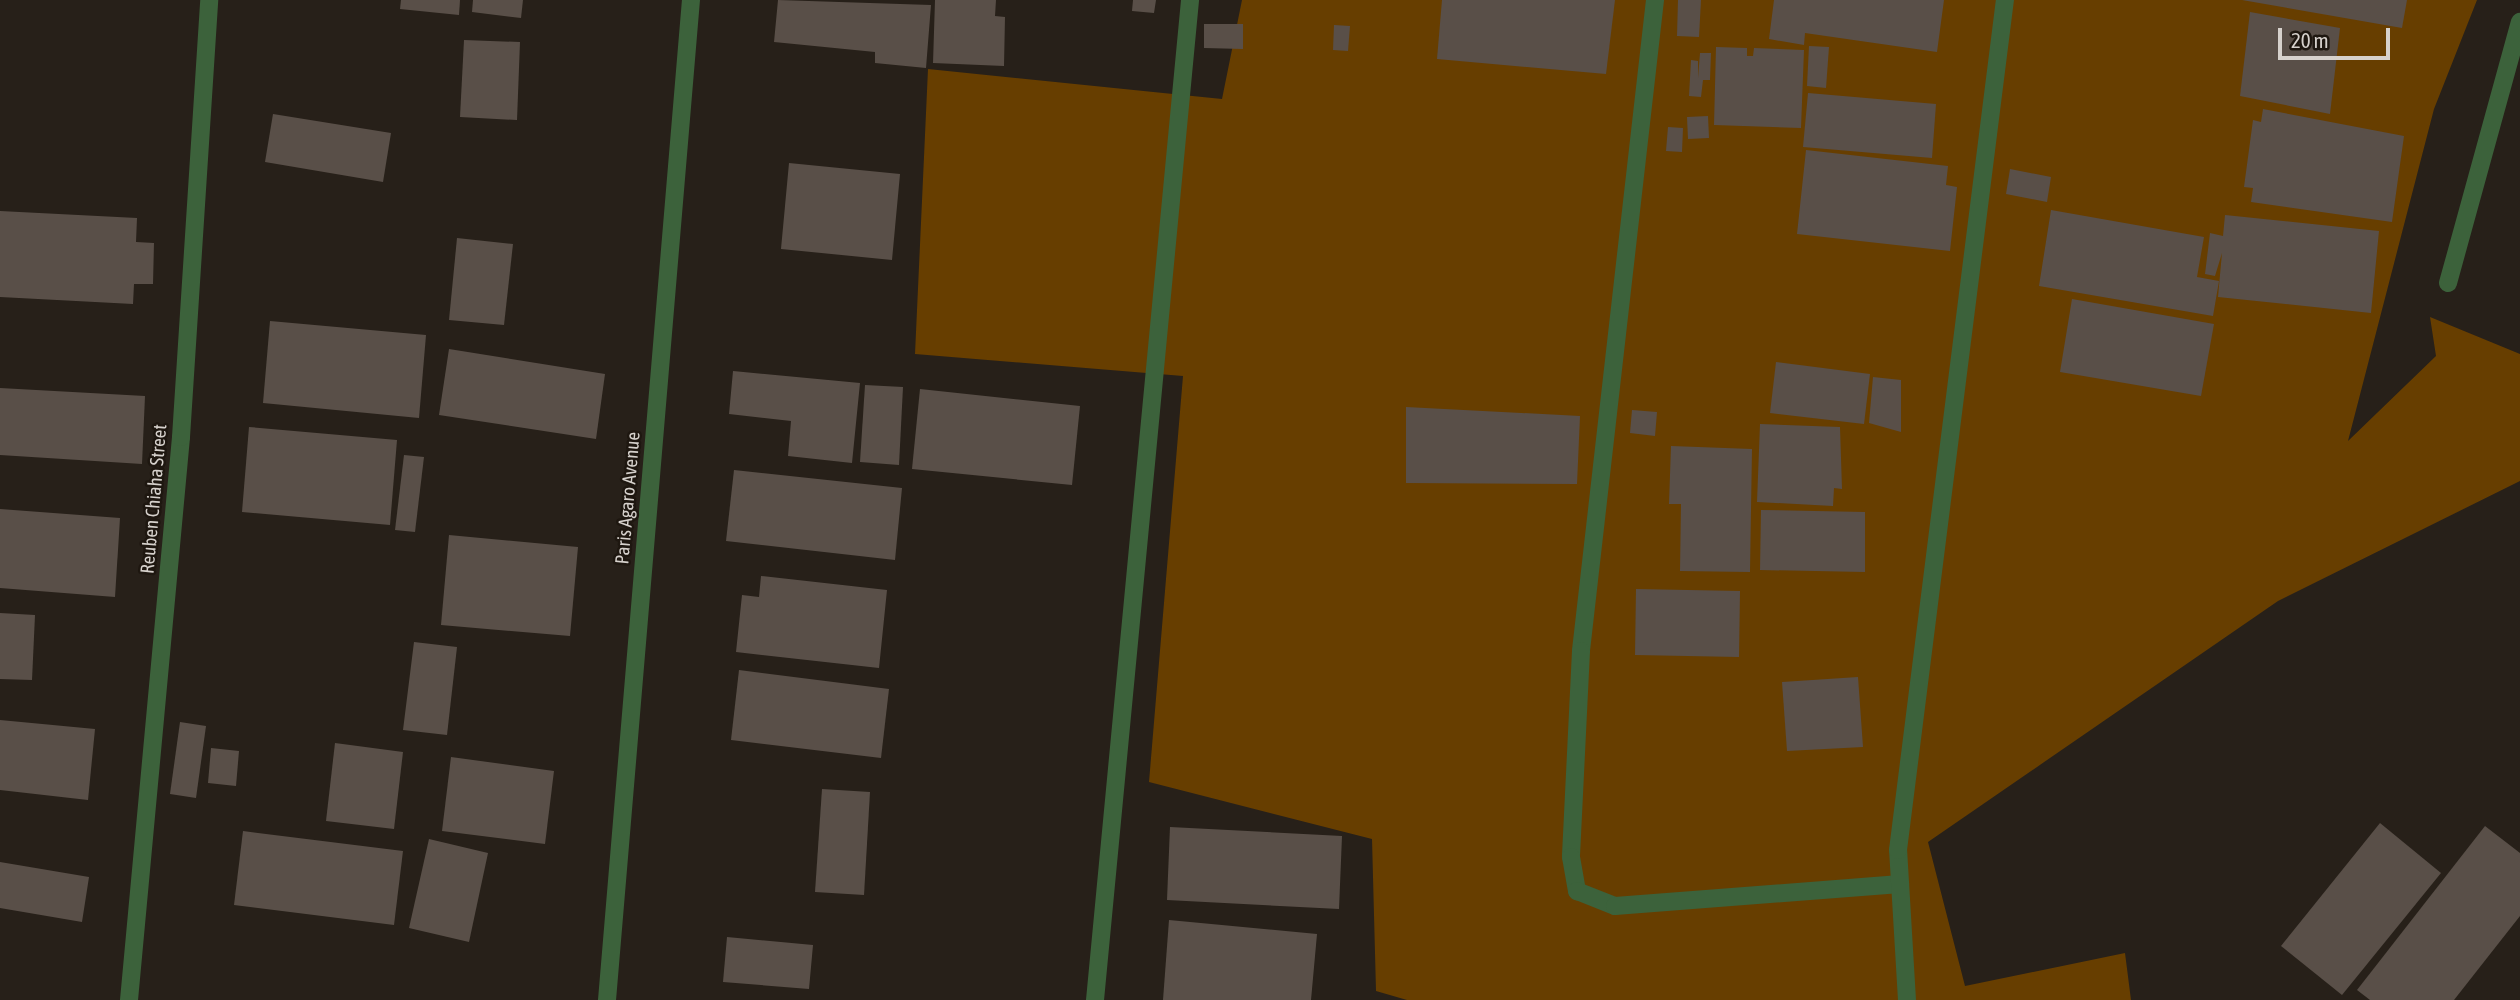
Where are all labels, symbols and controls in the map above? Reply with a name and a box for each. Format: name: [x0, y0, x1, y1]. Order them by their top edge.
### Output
scale bar: [2282, 14, 2394, 58]
text: 20 m: [2291, 28, 2329, 52]
street label: Reuben Chiaha Street: [136, 423, 172, 575]
street label: Paris Agaro Avenue: [611, 431, 645, 565]

